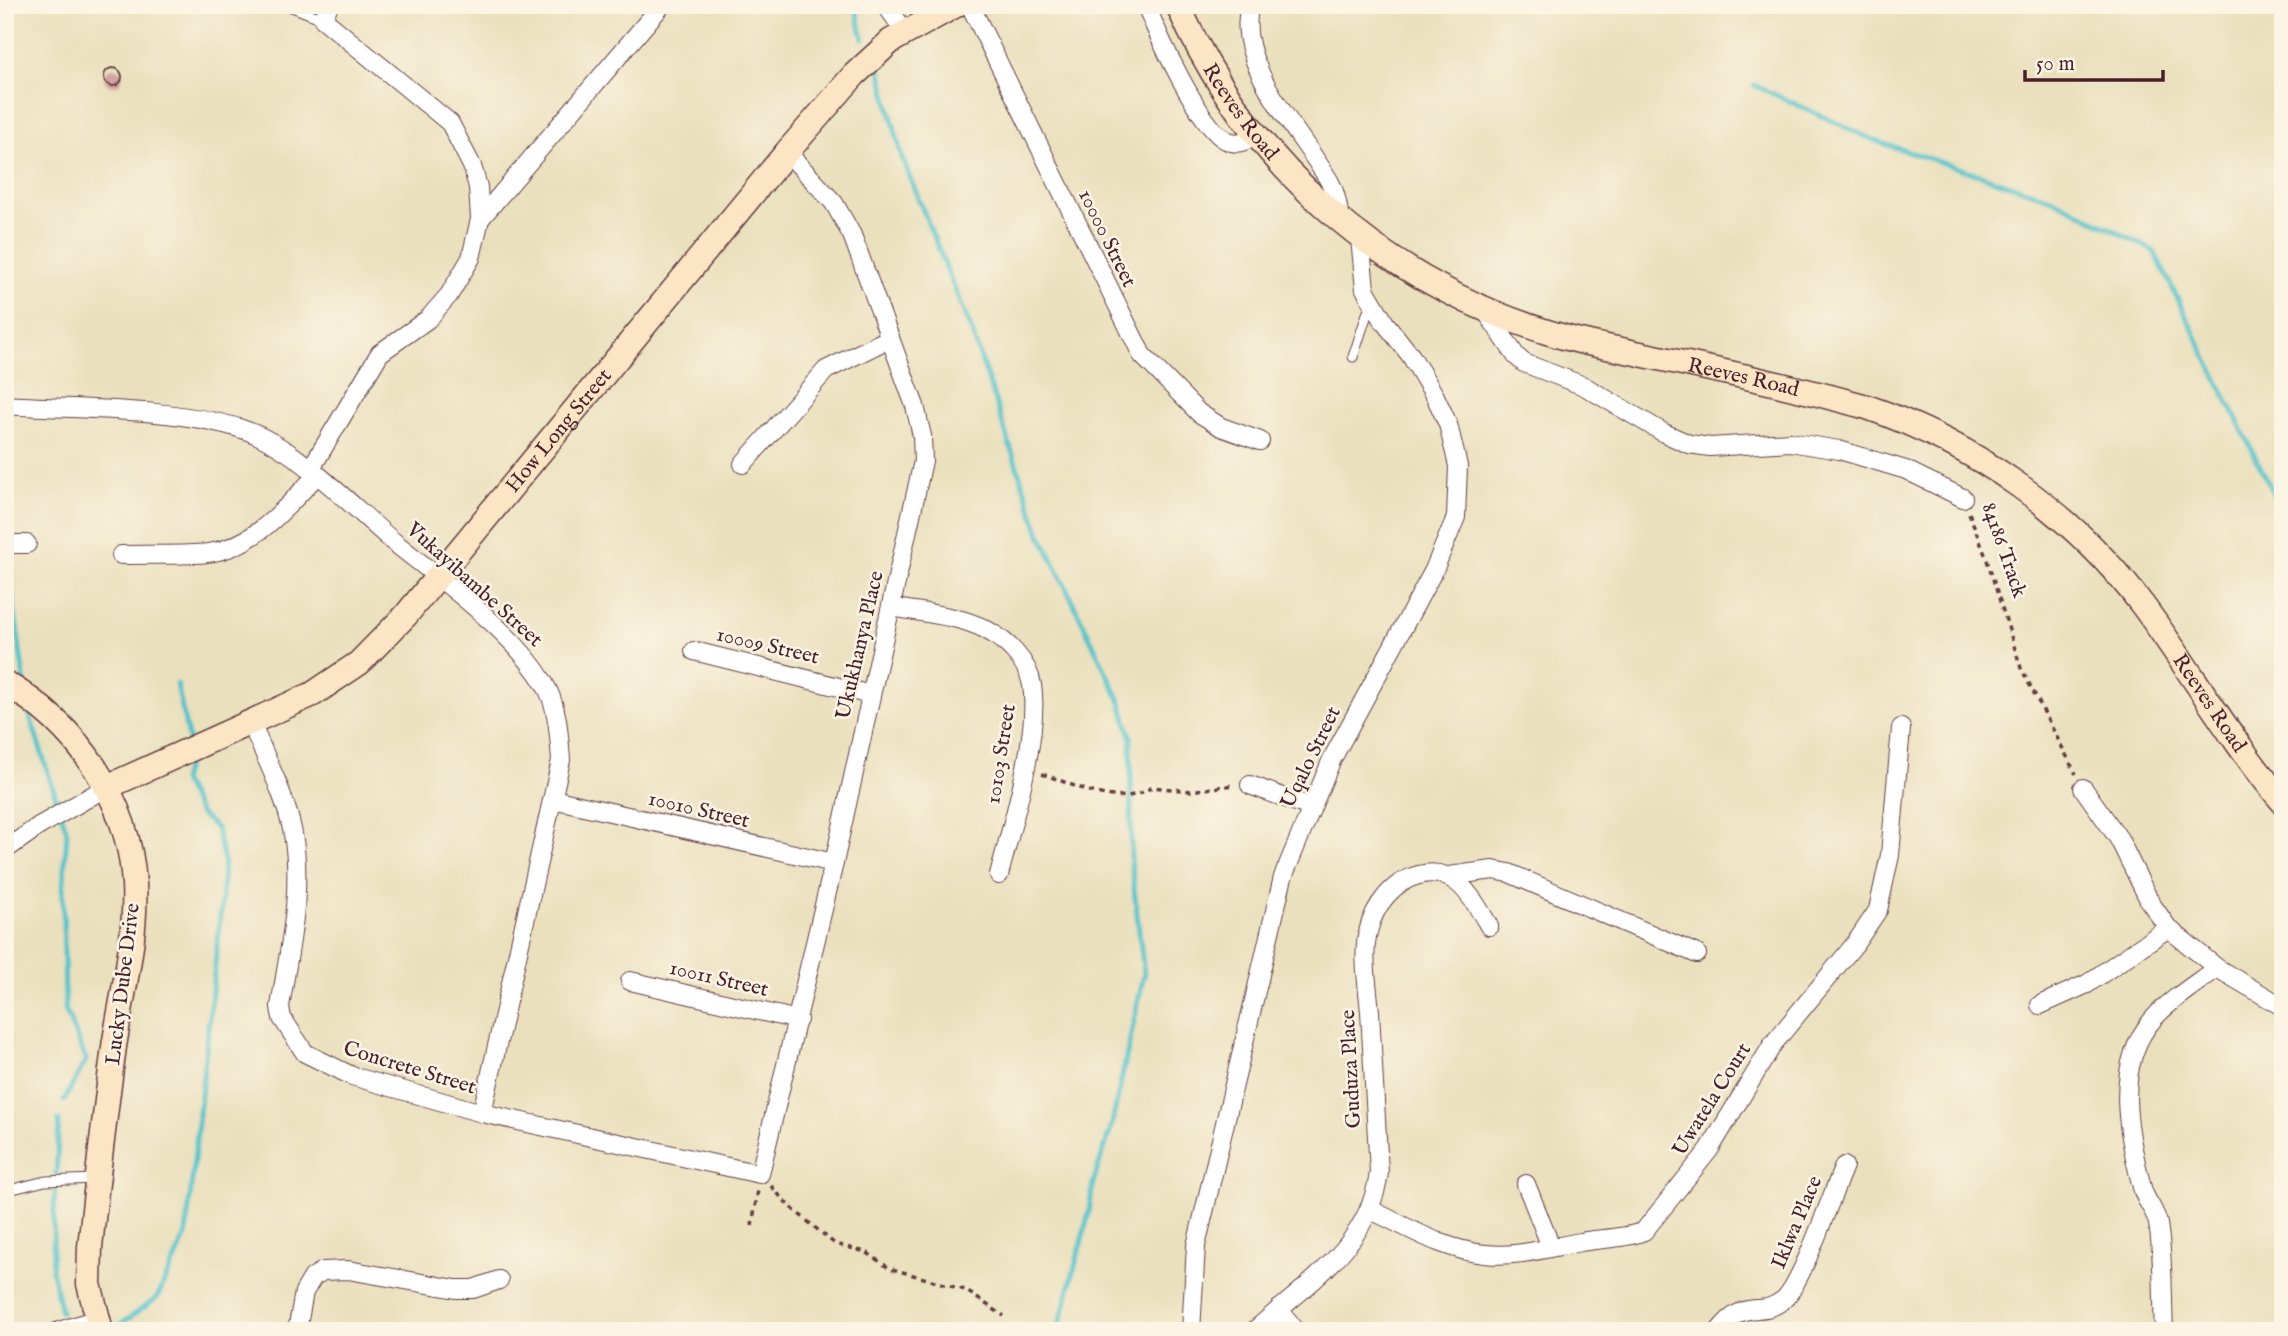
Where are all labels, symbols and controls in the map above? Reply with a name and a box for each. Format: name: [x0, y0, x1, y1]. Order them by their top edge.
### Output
scale bar: [2025, 38, 2164, 82]
text: 50 m: [2036, 51, 2075, 78]
street label: Reeves Road: [1196, 59, 1284, 167]
street label: 10000 Street: [1071, 185, 1142, 292]
street label: Reeves Road: [1685, 352, 1802, 404]
street label: How Long Street: [500, 363, 618, 499]
street label: 84186 Track: [1975, 499, 2033, 602]
street label: Vukayibambe Street: [400, 516, 548, 653]
street label: Ukukhanya Place: [830, 568, 891, 722]
street label: 10009 Street: [714, 622, 822, 671]
street label: Reeves Road: [2166, 649, 2252, 759]
street label: 10103 Street: [980, 702, 1023, 806]
street label: Uqalo Street: [1275, 702, 1348, 813]
street label: 10010 Street: [645, 786, 752, 835]
street label: Lucky Dube Drive: [100, 901, 147, 1067]
street label: 10011 Street: [667, 955, 771, 1004]
street label: Guduza Place: [1335, 1009, 1368, 1129]
street label: Concrete Street: [340, 1035, 479, 1101]
street label: Uwatela Court: [1667, 1038, 1758, 1161]
street label: Iklwa Place: [1766, 1172, 1829, 1273]

